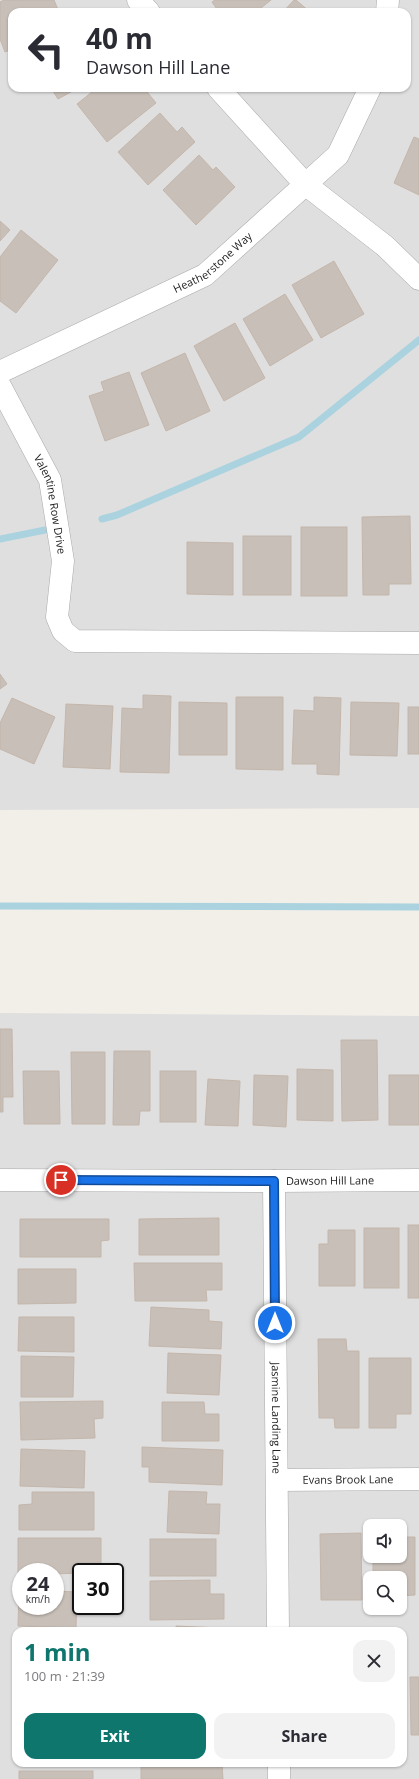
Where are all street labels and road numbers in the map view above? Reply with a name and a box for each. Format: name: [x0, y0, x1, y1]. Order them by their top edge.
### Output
street label: Heatherstone Way: [170, 228, 255, 296]
street label: Valentine Row Drive: [31, 452, 70, 555]
street label: Dawson Hill Lane: [286, 1172, 374, 1188]
street label: Jasmine Landing Lane: [269, 1361, 285, 1474]
street label: Evans Brook Lane: [302, 1471, 394, 1487]

